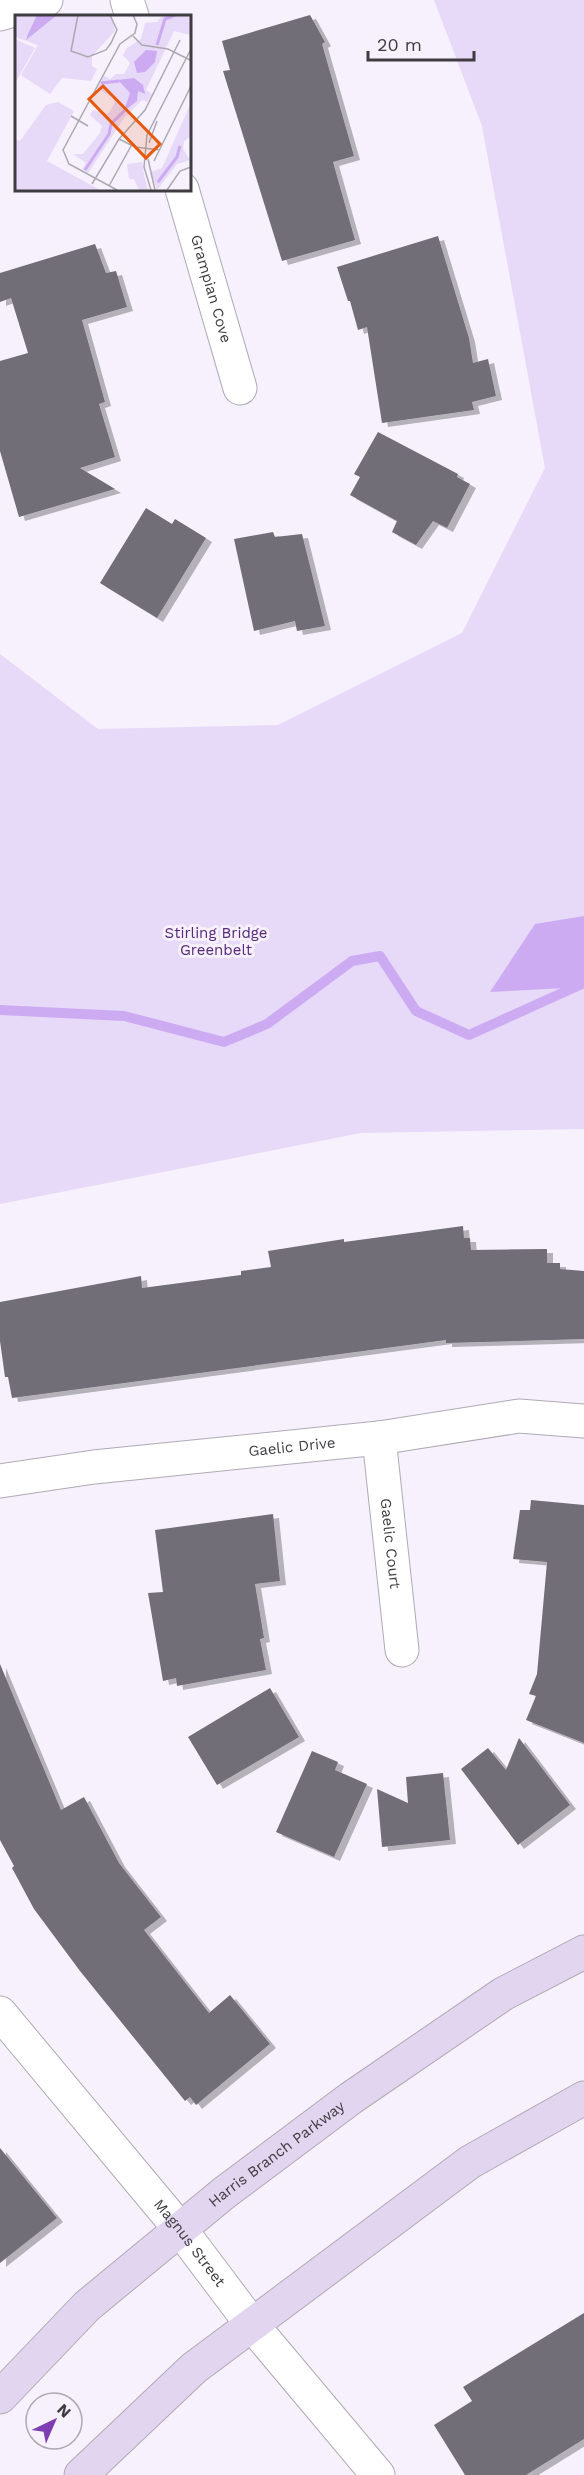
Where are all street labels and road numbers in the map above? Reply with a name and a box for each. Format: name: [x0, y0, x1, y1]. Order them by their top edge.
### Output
street label: Grampian Cove: [187, 233, 235, 345]
street label: Gaelic Drive: [248, 1433, 336, 1460]
street label: Gaelic Court: [377, 1497, 404, 1590]
street label: Harris Branch Parkway: [205, 2097, 348, 2211]
street label: Magnus Street: [150, 2195, 230, 2291]

